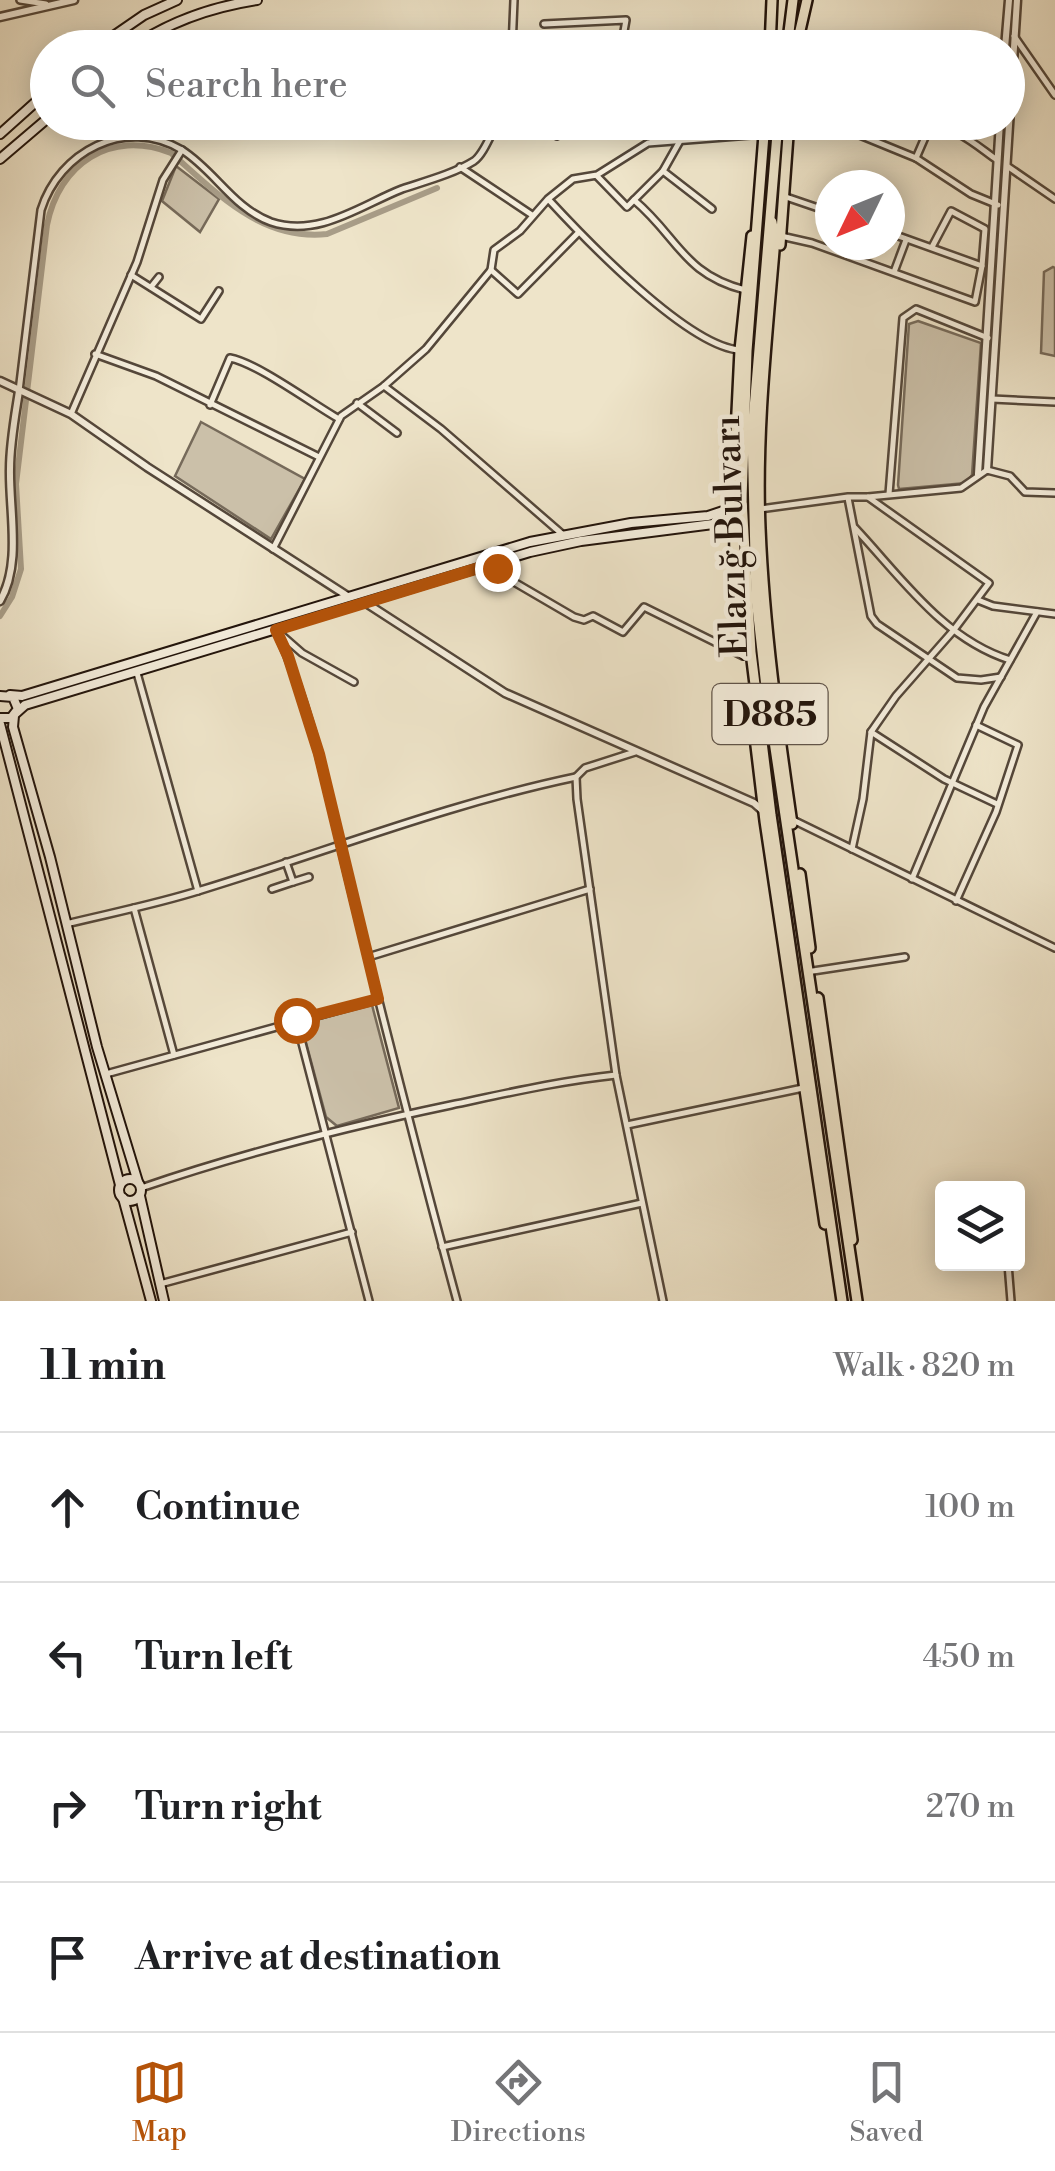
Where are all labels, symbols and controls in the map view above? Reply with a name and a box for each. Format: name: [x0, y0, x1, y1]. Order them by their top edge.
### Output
search box: [30, 30, 1025, 140]
icon: search: [65, 58, 120, 113]
text: Search here: [145, 62, 348, 109]
north arrow: [815, 170, 905, 260]
street label: Elazığ Bulvarı: [704, 414, 759, 658]
route end: [475, 546, 521, 592]
road number: D885: [712, 684, 828, 744]
route start: [274, 998, 320, 1044]
map controls: [935, 1181, 1025, 1271]
button: layers: [935, 1181, 1025, 1271]
text: 11 min: [40, 1340, 166, 1393]
text: Walk · 820 m: [833, 1346, 1015, 1386]
icon: ahead: [40, 1480, 95, 1535]
text: Continue: [135, 1484, 300, 1531]
text: 100 m: [925, 1487, 1015, 1527]
icon: left: [40, 1630, 95, 1685]
text: Turn left: [135, 1634, 292, 1681]
text: 450 m: [922, 1637, 1015, 1677]
icon: right: [40, 1780, 95, 1835]
text: Turn right: [135, 1784, 321, 1831]
text: 270 m: [926, 1787, 1015, 1827]
icon: arrive: [40, 1930, 95, 1985]
text: Arrive at destination: [135, 1934, 501, 1981]
tab: Map: [132, 2055, 187, 2150]
tab: Directions: [451, 2055, 586, 2150]
tab: Saved: [850, 2055, 923, 2150]

